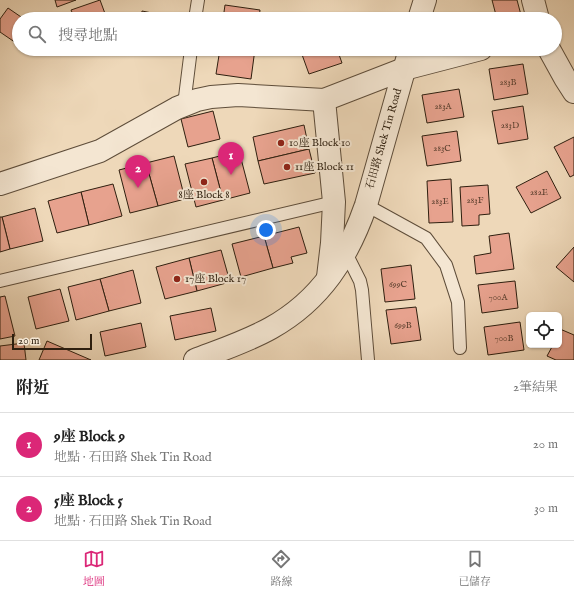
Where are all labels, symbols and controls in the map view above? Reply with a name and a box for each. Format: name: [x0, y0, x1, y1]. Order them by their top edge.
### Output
search box: [12, 12, 562, 56]
icon: search: [26, 23, 48, 45]
text: 搜尋地點: [58, 26, 118, 45]
house number: 283B: [499, 77, 517, 88]
street label: 石田路 Shek Tin Road: [363, 87, 405, 191]
house number: 283A: [434, 101, 453, 112]
house number: 283D: [501, 120, 519, 131]
place label: 10座 Block 10: [289, 136, 350, 150]
marker: 10座 Block 10: [276, 138, 286, 148]
pin: 1: [218, 142, 244, 175]
house number: 283C: [433, 143, 451, 154]
pin: 2: [125, 155, 151, 188]
place label: 11座 Block 11: [295, 160, 354, 174]
marker: 11座 Block 11: [282, 162, 292, 172]
marker: 8座 Block 8: [199, 177, 209, 187]
house number: 282E: [530, 187, 548, 198]
place label: 8座 Block 8: [178, 188, 230, 202]
house number: 283F: [467, 195, 484, 206]
house number: 283E: [431, 196, 449, 207]
your location: [256, 220, 276, 240]
place label: 17座 Block 17: [185, 272, 246, 286]
marker: 17座 Block 17: [172, 274, 182, 284]
house number: 699C: [389, 279, 408, 290]
house number: 700A: [488, 292, 508, 303]
map controls: [526, 312, 562, 348]
button: locate: [526, 312, 562, 348]
house number: 699B: [394, 320, 412, 331]
scale bar: [12, 332, 92, 351]
house number: 700B: [494, 333, 514, 344]
text: 20 m: [18, 334, 39, 348]
text: 附近: [16, 378, 50, 399]
text: 2筆結果: [513, 379, 558, 396]
text: 9座 Block 9: [54, 427, 125, 446]
text: 1: [27, 436, 31, 453]
text: 20 m: [533, 436, 558, 453]
text: 地點 · 石田路 Shek Tin Road: [54, 449, 212, 466]
text: 5座 Block 5: [54, 491, 123, 510]
text: 2: [26, 500, 32, 517]
text: 30 m: [534, 500, 558, 517]
text: 地點 · 石田路 Shek Tin Road: [54, 513, 212, 530]
tab: 地圖: [83, 548, 105, 589]
tab: 路線: [270, 548, 292, 589]
tab: 已儲存: [458, 548, 491, 589]

